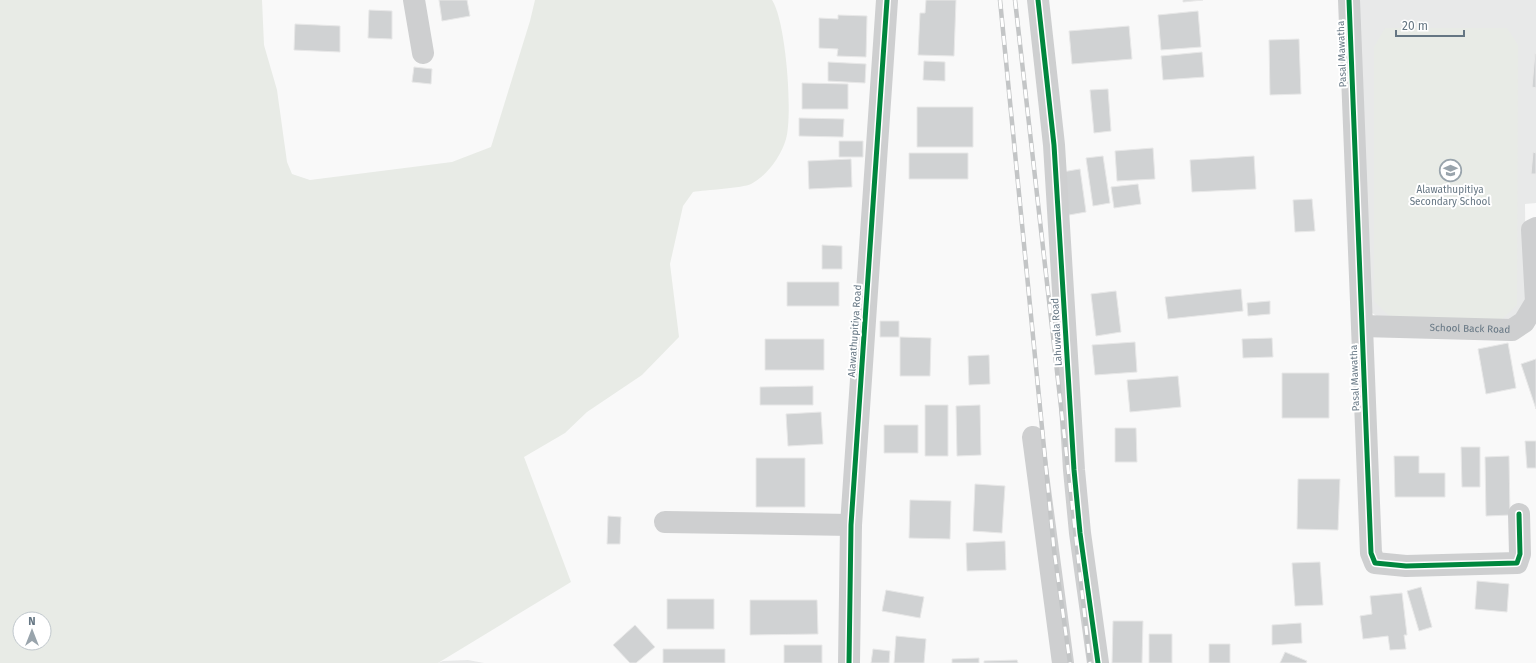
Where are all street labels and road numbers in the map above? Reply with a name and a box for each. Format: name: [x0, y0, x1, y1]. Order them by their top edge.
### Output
street label: Pasal Mawatha: [1335, 20, 1349, 88]
street label: Alawathupitiya Road: [846, 284, 864, 378]
street label: Lahuwala Road: [1049, 298, 1065, 366]
street label: School Back Road: [1430, 322, 1510, 336]
street label: Pasal Mawatha: [1348, 344, 1362, 412]

